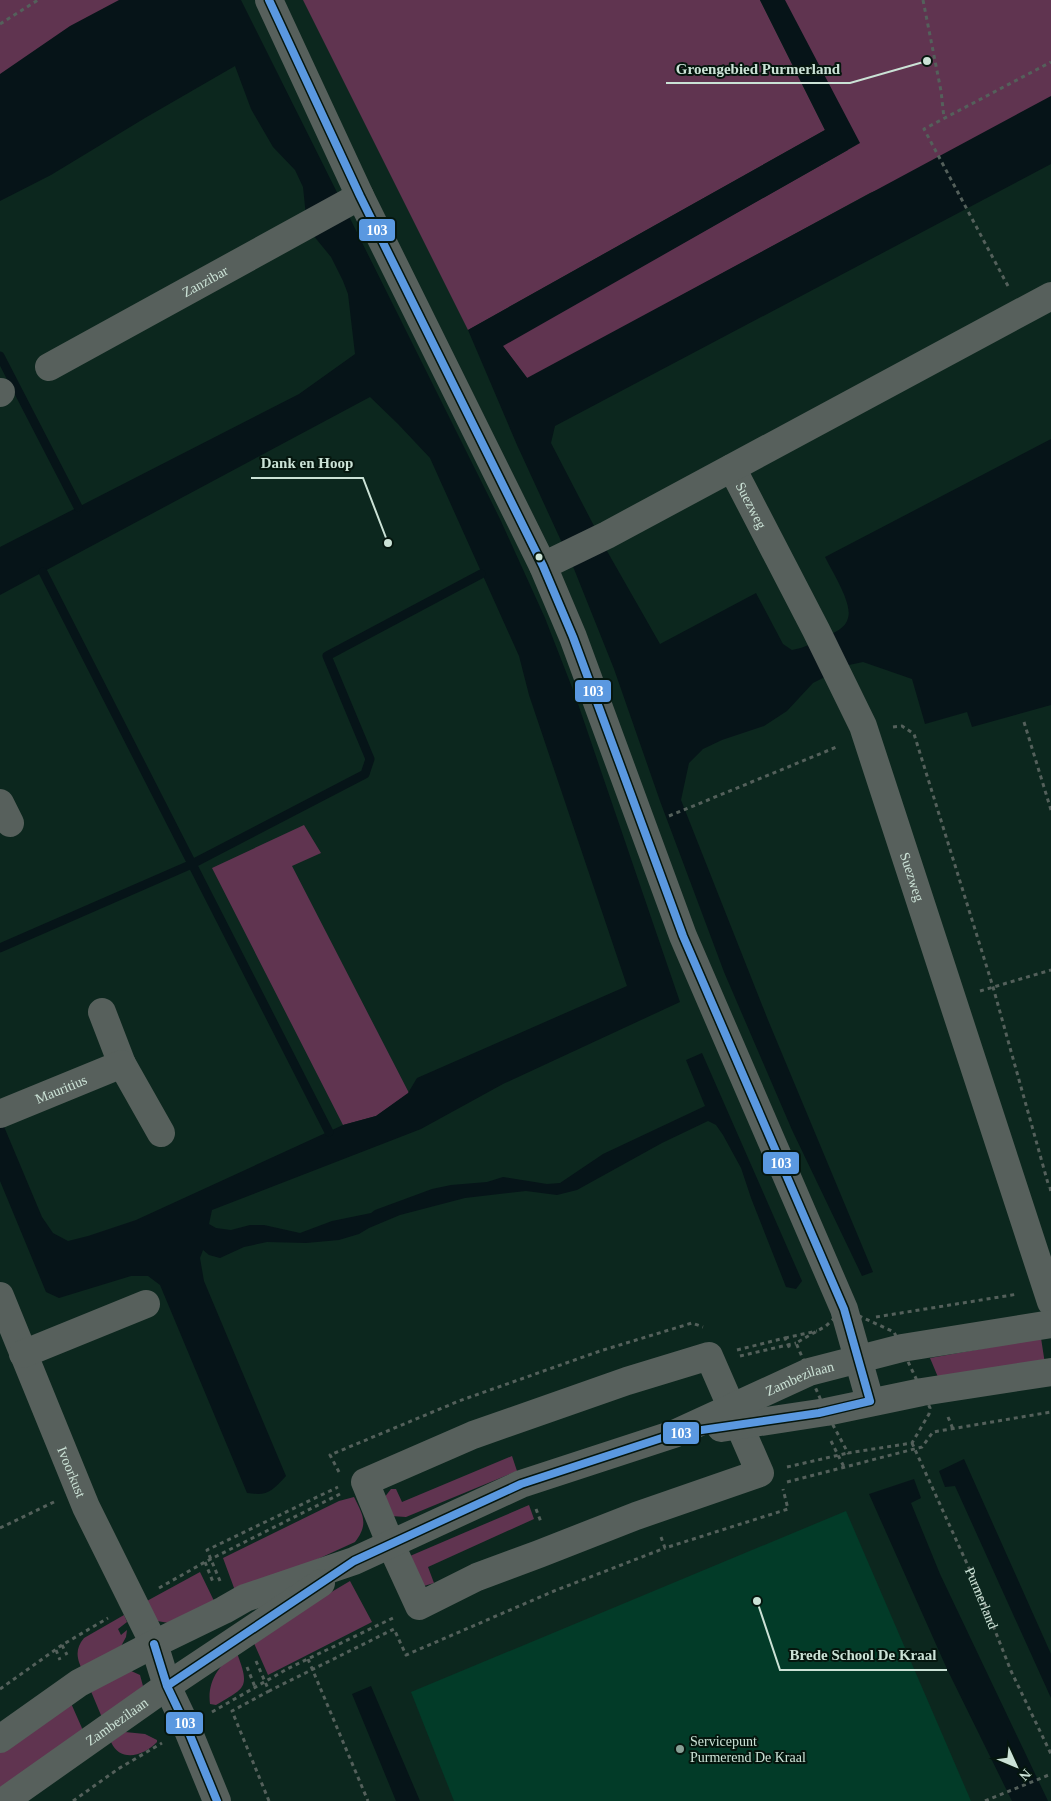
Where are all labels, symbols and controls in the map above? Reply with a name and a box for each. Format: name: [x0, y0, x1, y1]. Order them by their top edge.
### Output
callout: Groengebied Purmerland: [666, 53, 850, 83]
text: Groengebied Purmerland: [676, 61, 841, 77]
line badge: 103: [358, 218, 396, 242]
text: 103: [367, 223, 388, 238]
street label: Zanzibar: [180, 263, 231, 300]
callout: Dank en Hoop: [251, 448, 363, 478]
text: Dank en Hoop: [261, 455, 353, 471]
street label: Suezweg: [733, 480, 769, 531]
unlabelled marker: [534, 552, 544, 562]
line badge: 103: [574, 679, 612, 703]
text: 103: [583, 684, 604, 699]
street label: Suezweg: [897, 851, 927, 903]
street label: Mauritius: [33, 1072, 89, 1107]
line badge: 103: [762, 1151, 800, 1175]
text: 103: [771, 1156, 792, 1171]
street label: Zambezilaan: [763, 1359, 835, 1399]
line badge: 103: [662, 1421, 700, 1445]
text: 103: [671, 1426, 692, 1441]
street label: Ivoorkust: [54, 1444, 88, 1500]
street label: Purmerland: [962, 1565, 1001, 1631]
callout: Brede School De Kraal: [780, 1640, 947, 1670]
text: Brede School De Kraal: [790, 1647, 936, 1663]
street label: Zambezilaan: [83, 1695, 151, 1749]
line badge: 103: [165, 1711, 204, 1735]
text: 103: [175, 1716, 196, 1731]
place label: Servicepunt Purmerend De Kraal: [690, 1734, 806, 1765]
north arrow: [991, 1741, 1041, 1791]
marker: Servicepunt Purmerend De Kraal: [674, 1743, 686, 1755]
text: N: [1016, 1766, 1034, 1784]

